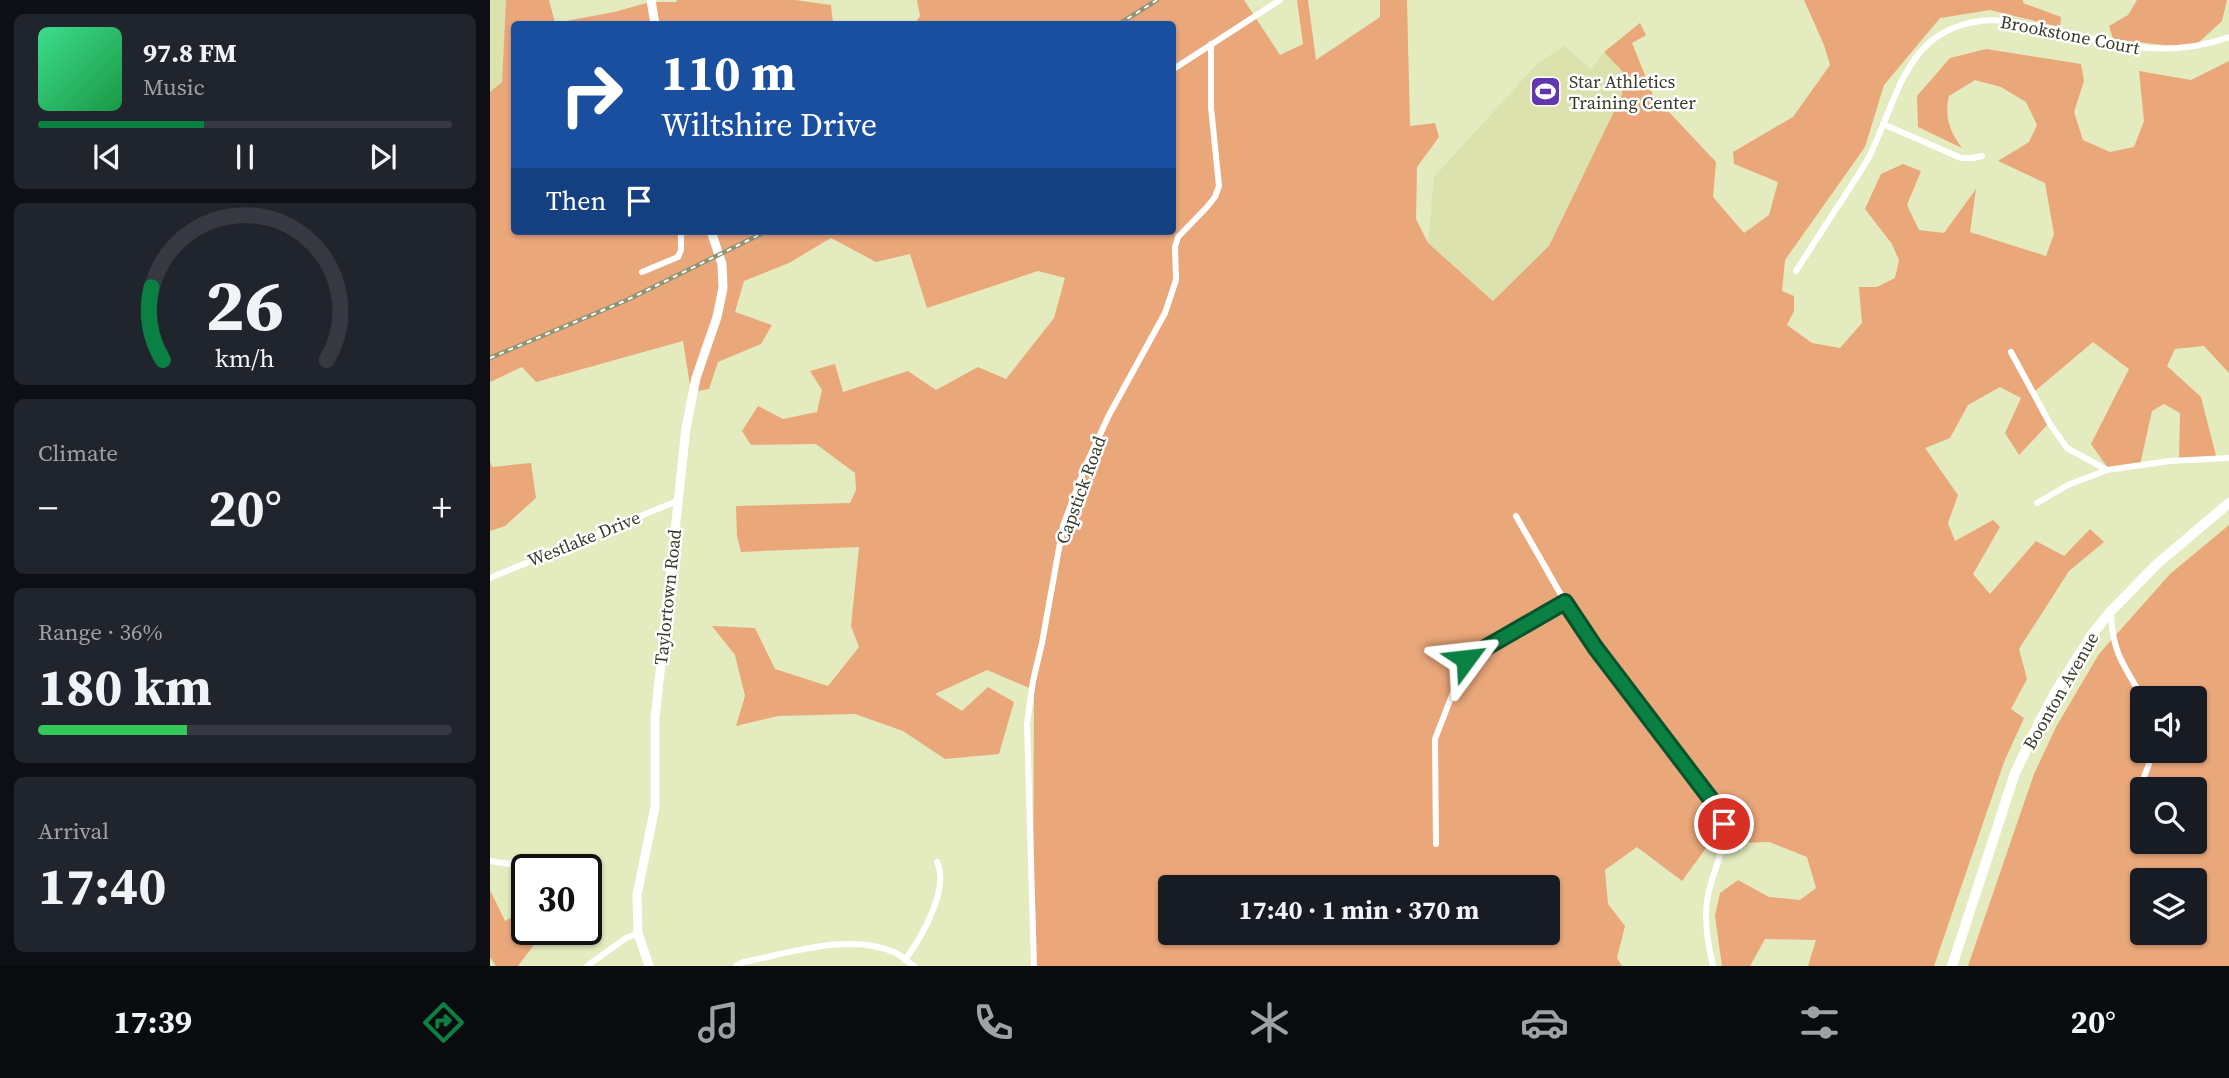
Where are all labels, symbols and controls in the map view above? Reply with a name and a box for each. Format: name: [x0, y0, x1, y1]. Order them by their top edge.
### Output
street label: Brookstone Court: [1998, 9, 2142, 60]
text: 97.8 FM: [143, 35, 237, 71]
text: 110 m: [661, 39, 796, 106]
icon: right: [546, 49, 637, 140]
place label: Star Athletics Training Center: [1569, 69, 1696, 115]
text: Music: [143, 71, 205, 103]
sports icon: Star Athletics Training Center: [1529, 75, 1563, 109]
text: Wiltshire Drive: [661, 103, 877, 147]
icon: previous: [88, 138, 126, 176]
icon: pause: [226, 138, 264, 176]
icon: next: [364, 138, 402, 176]
icon: arrive: [620, 182, 658, 220]
text: Then: [546, 183, 606, 219]
text: 26: [206, 255, 284, 354]
text: km/h: [215, 341, 275, 375]
street label: Capstick Road: [1049, 432, 1112, 547]
text: Climate: [38, 437, 118, 469]
text: 20°: [208, 472, 282, 543]
text: −: [38, 482, 58, 534]
text: +: [432, 482, 452, 534]
street label: Westlake Drive: [524, 505, 644, 573]
street label: Taylortown Road: [648, 528, 687, 666]
text: Range · 36%: [38, 616, 163, 648]
position arrow: [1429, 622, 1503, 696]
street label: Boonton Avenue: [2017, 627, 2104, 754]
text: 180 km: [38, 651, 212, 722]
map controls: [2130, 686, 2207, 945]
button: sound: [2130, 686, 2207, 763]
button: search: [2130, 777, 2207, 854]
pin: [1694, 794, 1754, 854]
icon: arrive: [1705, 805, 1743, 843]
text: Arrival: [38, 815, 109, 847]
text: 17:40: [38, 850, 166, 921]
speed limit sign: 30: [511, 854, 602, 945]
button: layers: [2130, 868, 2207, 945]
text: 17:40 · 1 min · 370 m: [1239, 892, 1479, 928]
icon: directions: [419, 998, 468, 1047]
icon: music: [694, 998, 743, 1047]
icon: phone: [969, 998, 1018, 1047]
icon: climate: [1245, 998, 1294, 1047]
icon: car: [1520, 998, 1569, 1047]
icon: filters: [1795, 998, 1844, 1047]
text: 17:39: [113, 1000, 192, 1044]
text: 20°: [2071, 1000, 2116, 1044]

